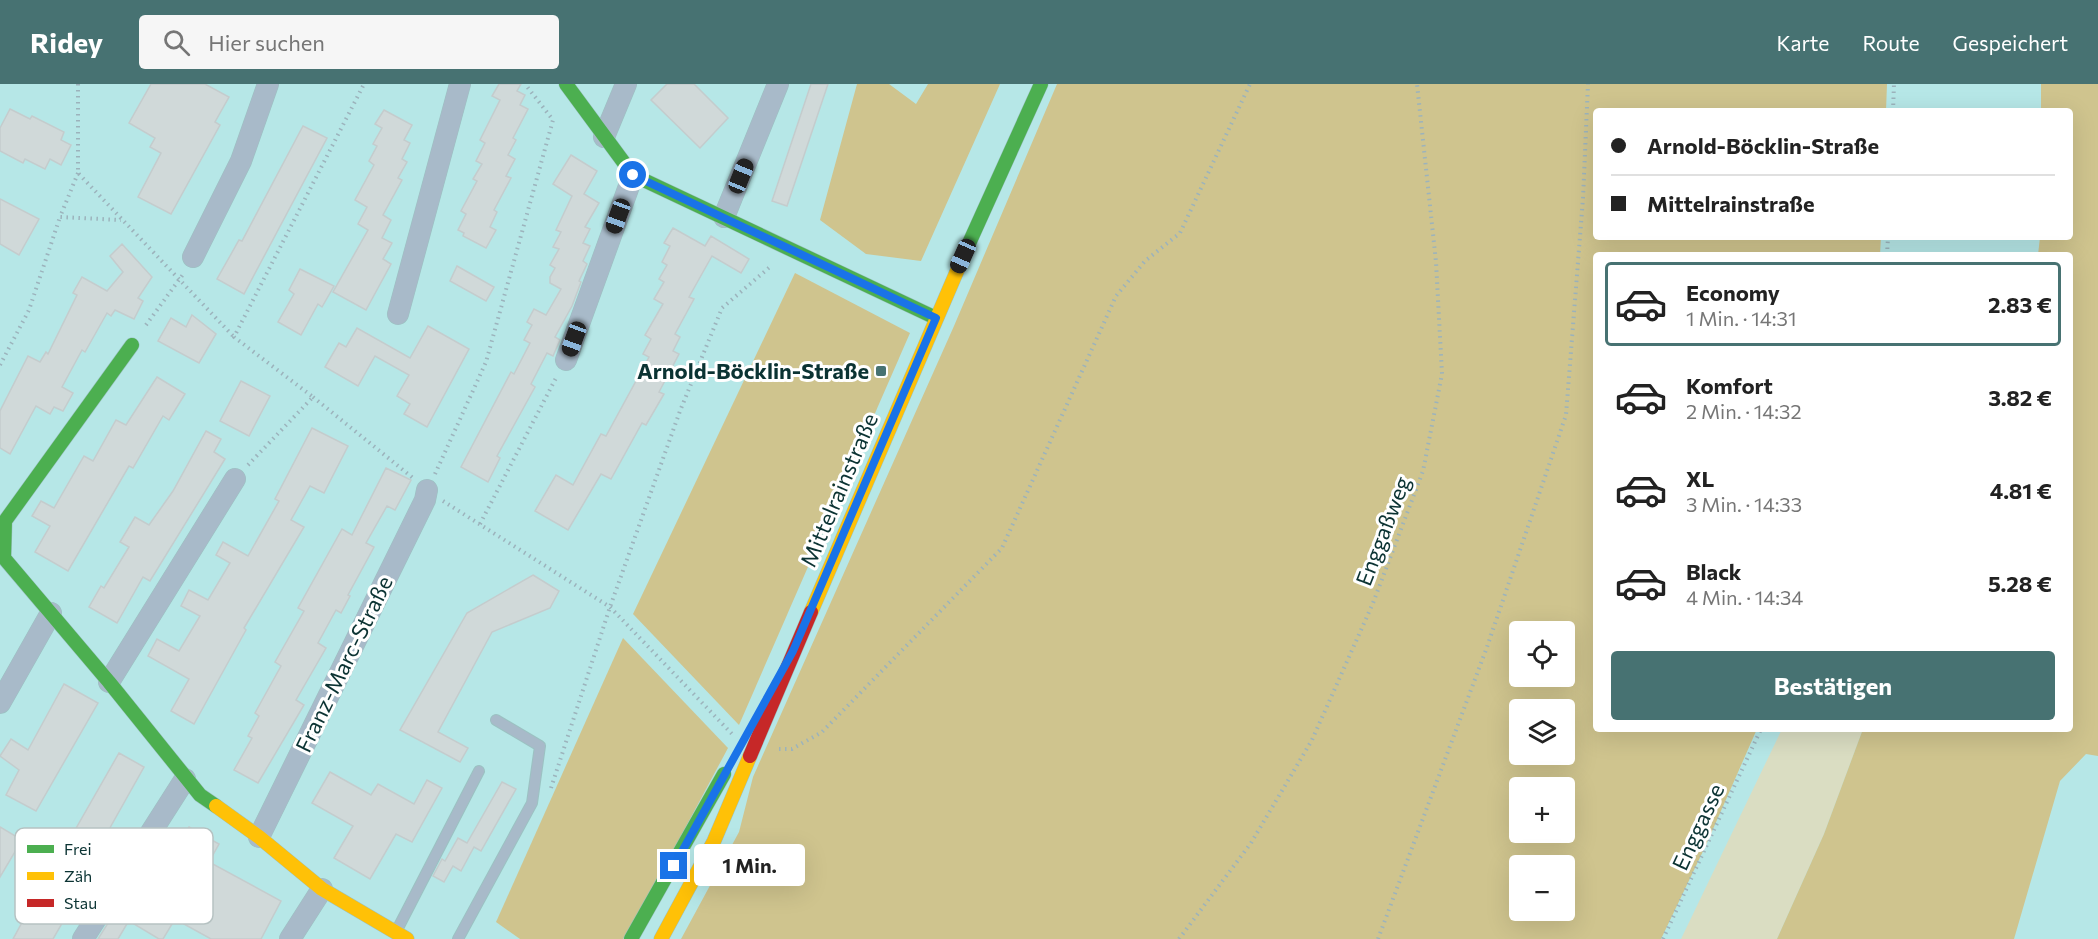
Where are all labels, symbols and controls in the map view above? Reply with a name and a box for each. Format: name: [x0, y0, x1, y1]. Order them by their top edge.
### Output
search box: [139, 15, 559, 69]
text: Ridey: [30, 25, 103, 59]
icon: search: [160, 26, 193, 59]
text: Hier suchen: [208, 29, 325, 56]
text: Karte: [1776, 30, 1829, 55]
text: Route: [1862, 30, 1920, 55]
text: Gespeichert: [1953, 30, 2068, 55]
text: Arnold-Böcklin-Straße: [1647, 132, 1879, 159]
car: [726, 156, 756, 196]
route start: [619, 161, 646, 188]
text: Mittelrainstraße: [1647, 190, 1815, 217]
car: [603, 196, 633, 236]
car: [947, 236, 979, 276]
icon: car: [1614, 277, 1668, 331]
text: Economy: [1686, 279, 1780, 306]
text: 2.83 €: [1988, 291, 2052, 318]
text: 1 Min. · 14:31: [1686, 306, 1796, 330]
car: [559, 319, 589, 359]
place label: Arnold-Böcklin-Straße: [637, 357, 869, 384]
marker: Arnold-Böcklin-Straße: [874, 364, 888, 378]
icon: car: [1614, 370, 1668, 424]
text: Komfort: [1686, 372, 1773, 399]
text: 3.82 €: [1988, 384, 2052, 411]
text: 2 Min. · 14:32: [1686, 399, 1802, 423]
street label: Mittelrainstraße: [794, 409, 883, 571]
icon: car: [1614, 463, 1668, 517]
text: XL: [1686, 465, 1714, 492]
street label: Enggaßweg: [1349, 472, 1416, 589]
text: 4.81 €: [1990, 477, 2052, 504]
text: 3 Min. · 14:33: [1686, 492, 1802, 516]
icon: car: [1614, 556, 1668, 610]
text: Black: [1686, 558, 1741, 585]
text: 5.28 €: [1988, 570, 2052, 597]
street label: Franz-Marc-Straße: [289, 571, 398, 756]
text: 4 Min. · 14:34: [1686, 585, 1803, 609]
map controls: [1509, 621, 1575, 921]
button: locate: [1509, 621, 1575, 687]
button: Bestätigen: [1611, 651, 2055, 720]
button: layers: [1509, 699, 1575, 765]
button: +: [1509, 777, 1575, 843]
street label: Enggasse: [1666, 779, 1729, 874]
legend: [15, 828, 213, 924]
text: Frei: [64, 839, 92, 858]
callout: 1 Min.: [695, 845, 806, 887]
route end: [660, 852, 687, 879]
text: 1 Min.: [722, 853, 777, 877]
button: −: [1509, 855, 1575, 921]
text: Zäh: [64, 866, 92, 885]
text: Stau: [64, 893, 97, 912]

